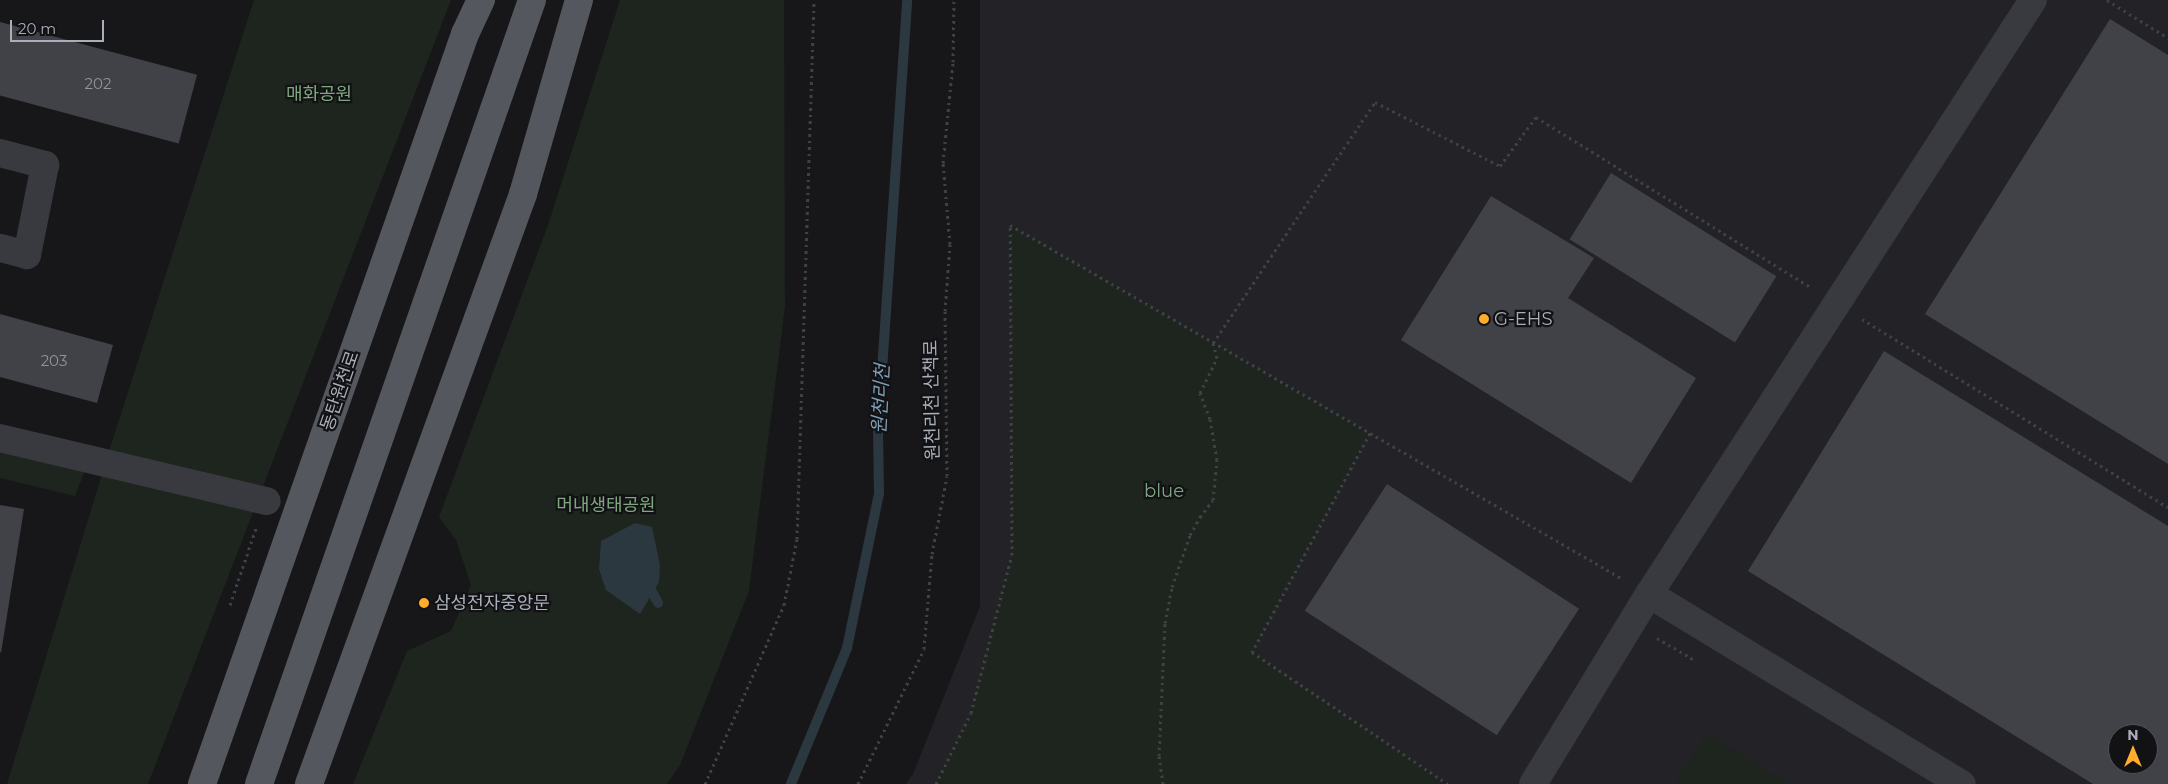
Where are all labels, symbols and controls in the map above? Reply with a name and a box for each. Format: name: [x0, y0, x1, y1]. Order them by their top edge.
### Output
scale bar: [12, 10, 106, 42]
text: 20 m: [18, 19, 56, 38]
house number: 202: [85, 75, 111, 93]
park label: 매화공원: [286, 83, 352, 105]
place label: G-EHS: [1494, 308, 1553, 330]
marker: G-EHS: [1478, 313, 1490, 325]
street label: 원천리천 산책로: [920, 340, 944, 460]
street label: 동탄원천로: [316, 348, 364, 434]
house number: 203: [41, 352, 67, 370]
water label: 원천리천: [868, 363, 894, 435]
park label: blue: [1144, 480, 1184, 502]
park label: 머내생태공원: [556, 494, 656, 516]
place label: 삼성전자중앙문: [434, 592, 550, 614]
marker: 삼성전자중앙문: [418, 597, 430, 609]
north arrow: [2108, 724, 2158, 774]
text: N: [2127, 726, 2139, 744]

